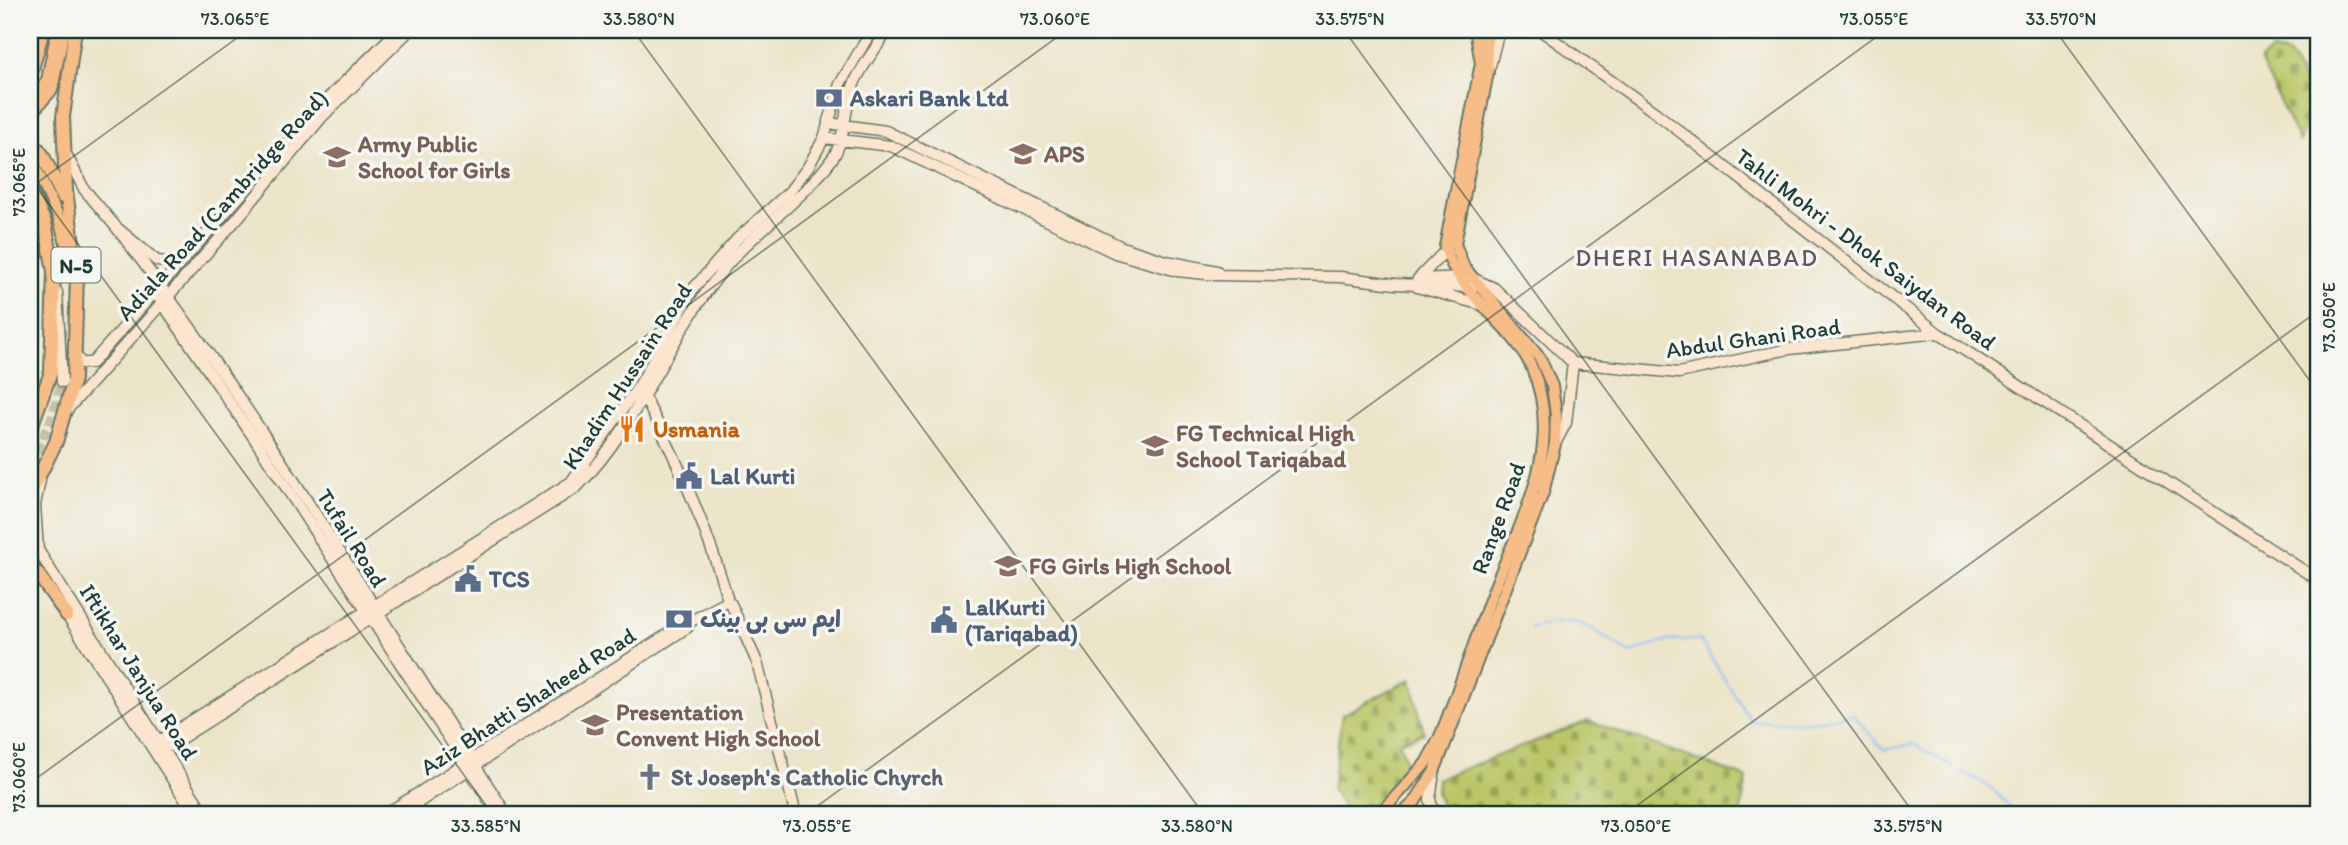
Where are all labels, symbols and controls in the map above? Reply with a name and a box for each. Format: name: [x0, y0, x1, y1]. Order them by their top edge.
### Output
text: 73.065°E: [201, 8, 269, 30]
text: 33.580°N: [603, 8, 675, 30]
text: 73.060°E: [1020, 8, 1090, 30]
text: 33.575°N: [1315, 8, 1385, 30]
text: 73.055°E: [1840, 8, 1908, 30]
text: 33.570°N: [2026, 8, 2096, 30]
bank icon: Askari Bank Ltd: [814, 83, 844, 113]
street label: Adiala Road (Cambridge Road): [111, 84, 333, 326]
place label: Askari Bank Ltd: [849, 84, 1009, 112]
place label: Army Public School for Girls: [357, 130, 511, 184]
school or university icon: APS: [1008, 139, 1038, 169]
place label: APS: [1043, 140, 1085, 168]
school or university icon: Army Public School for Girls: [322, 142, 352, 172]
street label: Tahli Mohri - Dhok Saiydan Road: [1730, 142, 2002, 356]
text: 73.065°E: [8, 148, 30, 216]
district label: DHERI HASANABAD: [1575, 243, 1819, 272]
road number: N-5: [52, 247, 100, 282]
street label: Khadim Hussain Road: [556, 277, 698, 475]
text: 73.050°E: [2318, 282, 2340, 352]
street label: Abdul Ghani Road: [1664, 312, 1843, 364]
restaurant icon: Usmania: [617, 414, 647, 444]
place label: Usmania: [653, 415, 741, 443]
place label: FG Technical High School Tariqabad: [1176, 419, 1355, 473]
school or university icon: FG Technical High School Tariqabad: [1140, 431, 1170, 461]
street label: Range Road: [1465, 458, 1531, 578]
public building icon: Lal Kurti: [674, 461, 704, 491]
place label: Lal Kurti: [710, 462, 795, 490]
street label: Tufail Road: [311, 484, 393, 593]
school or university icon: FG Girls High School: [993, 551, 1023, 581]
place label: FG Girls High School: [1029, 552, 1232, 580]
public building icon: TCS: [453, 564, 483, 594]
place label: TCS: [488, 565, 530, 593]
street label: Iftikhar Janjua Road: [74, 579, 205, 765]
place label: LalKurti (Tariqabad): [965, 593, 1078, 647]
bank icon: ایم سی بی بینک: [664, 604, 694, 634]
place label: ایم سی بی بینک: [700, 605, 841, 637]
public building icon: LalKurti (Tariqabad): [929, 605, 959, 635]
street label: Aziz Bhatti Shaheed Road: [415, 621, 641, 781]
place label: Presentation Convent High School: [616, 698, 821, 752]
school or university icon: Presentation Convent High School: [580, 710, 610, 740]
text: 73.060°E: [8, 742, 30, 812]
church icon: St Joseph's Catholic Chyrch: [635, 762, 665, 792]
place label: St Joseph's Catholic Chyrch: [671, 763, 943, 791]
text: 33.585°N: [451, 815, 521, 837]
text: 73.055°E: [783, 815, 851, 837]
text: 33.580°N: [1161, 815, 1233, 837]
text: 73.050°E: [1601, 815, 1671, 837]
text: 33.575°N: [1873, 815, 1943, 837]

